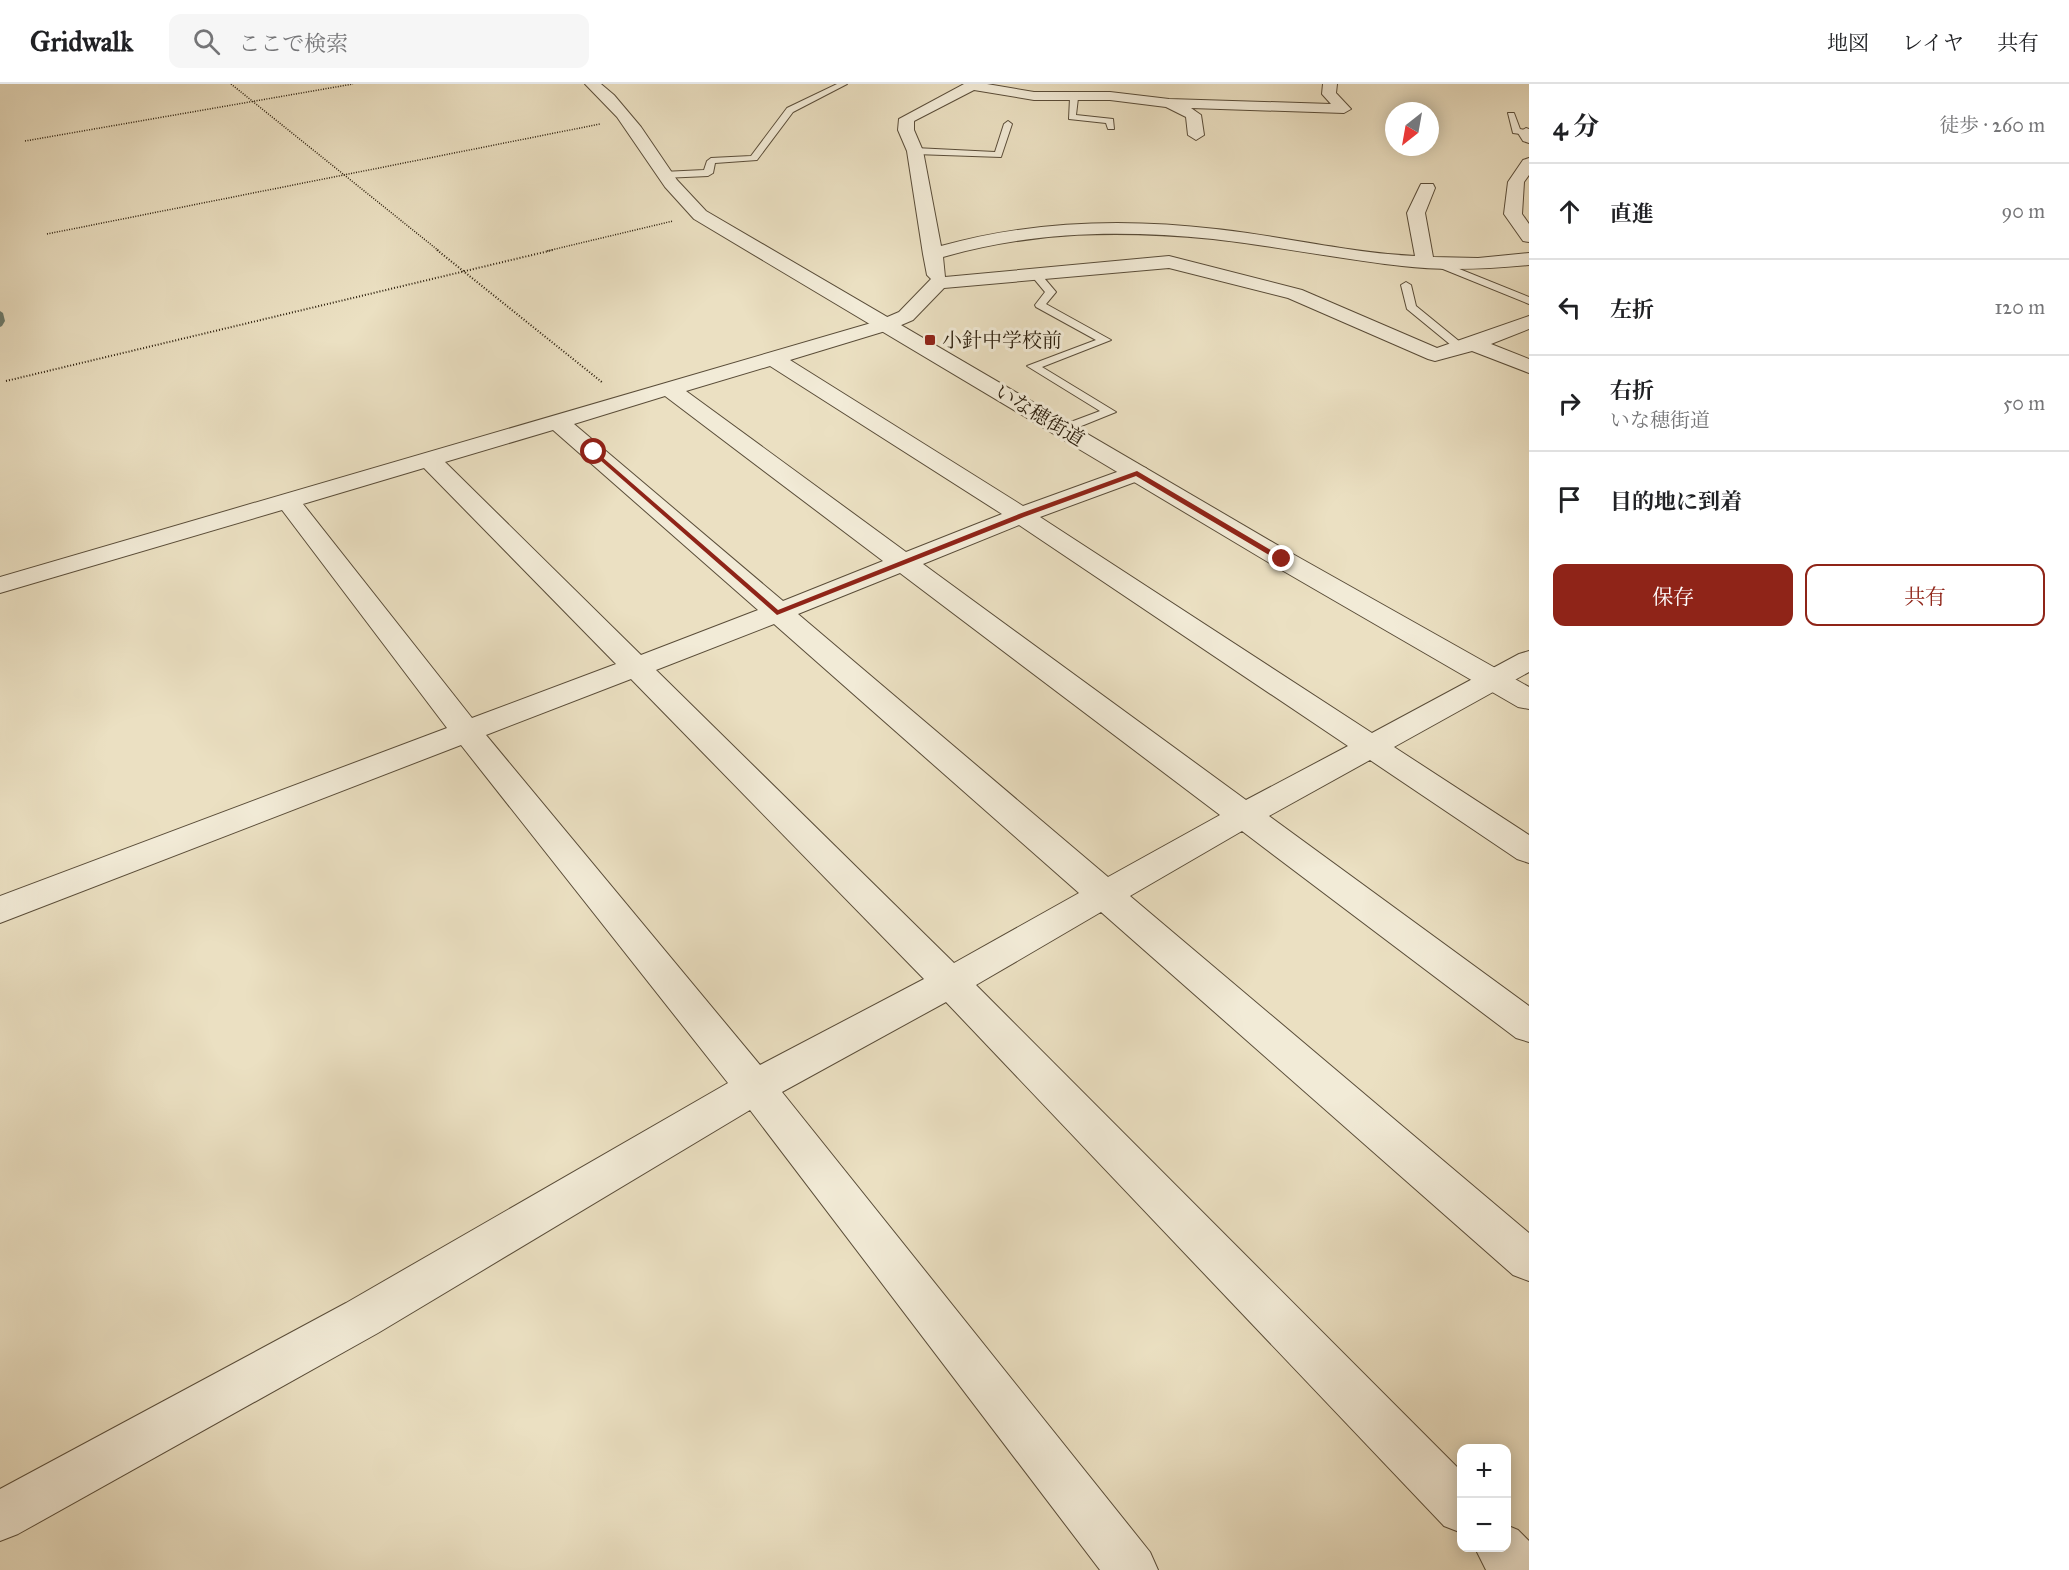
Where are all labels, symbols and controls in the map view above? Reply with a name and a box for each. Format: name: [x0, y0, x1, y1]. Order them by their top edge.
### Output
search box: [169, 14, 589, 68]
text: Gridwalk: [30, 24, 133, 59]
icon: search: [190, 25, 223, 58]
text: ここで検索: [238, 30, 348, 57]
text: 地図: [1827, 30, 1869, 56]
text: レイヤ: [1902, 30, 1964, 56]
text: 共有: [1997, 30, 2039, 56]
north arrow: [1385, 102, 1439, 156]
text: 4 分: [1553, 110, 1599, 142]
text: 徒歩 · 260 m: [1939, 113, 2045, 137]
icon: ahead: [1553, 195, 1586, 228]
text: 90 m: [2002, 199, 2045, 223]
text: 直進: [1610, 200, 1654, 227]
icon: left: [1553, 291, 1586, 324]
text: 120 m: [1994, 295, 2045, 319]
text: 左折: [1610, 296, 1654, 323]
place label: 小針中学校前: [942, 328, 1062, 352]
marker: 小針中学校前: [923, 333, 937, 347]
text: 右折: [1610, 377, 1654, 404]
street label: いな穂街道: [991, 379, 1089, 451]
icon: right: [1553, 387, 1586, 420]
text: 50 m: [2003, 391, 2045, 415]
text: いな穂街道: [1610, 408, 1710, 432]
route start: [580, 438, 606, 464]
icon: arrive: [1553, 483, 1586, 516]
text: 目的地に到着: [1610, 488, 1742, 515]
route end: [1268, 545, 1294, 571]
button: 保存: [1553, 564, 1793, 626]
button: 共有: [1805, 564, 2045, 626]
map controls: [1457, 1444, 1511, 1552]
button: +: [1457, 1444, 1511, 1498]
button: −: [1457, 1498, 1511, 1552]

